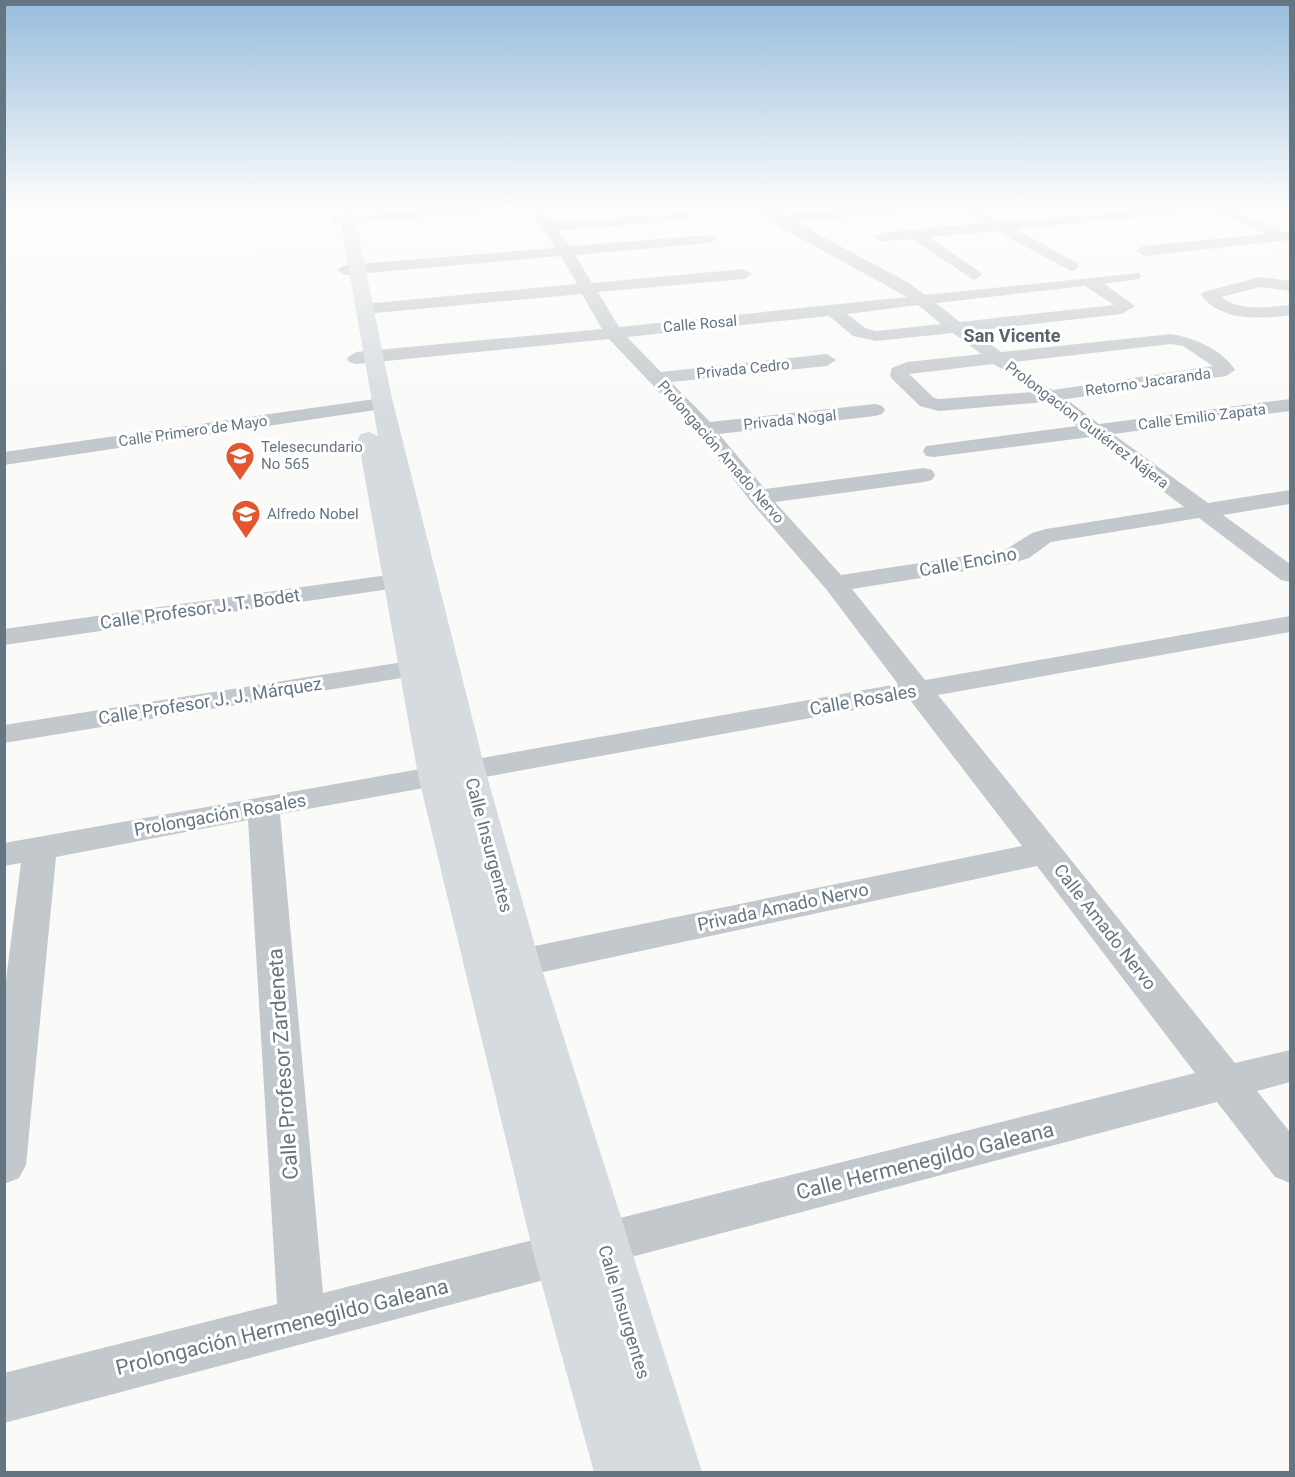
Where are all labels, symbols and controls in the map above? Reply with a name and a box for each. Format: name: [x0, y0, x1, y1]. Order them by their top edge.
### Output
street label: Calle Rosal: [662, 312, 738, 336]
district label: San Vicente: [964, 325, 1061, 346]
street label: Privada Cedro: [696, 355, 790, 383]
street label: Prolongacion Gutiérrez Nájera: [1002, 358, 1172, 492]
street label: Retorno Jacaranda: [1084, 364, 1212, 400]
street label: Prolongación Amado Nervo: [654, 377, 788, 527]
street label: Calle Emilio Zapata: [1137, 400, 1267, 434]
street label: Privada Nogal: [743, 406, 837, 434]
street label: Calle Primero de Mayo: [117, 412, 269, 450]
place label: Telesecundario No 565: [261, 438, 363, 473]
school or university icon: Telesecundario No 565: [224, 440, 256, 482]
school or university icon: Alfredo Nobel: [230, 498, 262, 540]
place label: Alfredo Nobel: [267, 505, 359, 523]
street label: Calle Encino: [918, 543, 1018, 580]
street label: Calle Profesor J. T. Bodet: [99, 584, 301, 633]
street label: Calle Profesor J. J. Márquez: [97, 672, 323, 729]
street label: Calle Rosales: [808, 680, 918, 719]
street label: Calle Insurgentes: [461, 775, 518, 915]
street label: Prolongación Rosales: [132, 789, 307, 840]
street label: Calle Amado Nervo: [1050, 860, 1161, 994]
street label: Privada Amado Nervo: [695, 878, 870, 935]
street label: Calle Profesor Zardeneta: [263, 947, 303, 1181]
street label: Calle Hermenegildo Galeana: [794, 1117, 1056, 1205]
street label: Calle Insurgentes: [594, 1243, 655, 1381]
street label: Prolongación Hermenegildo Galeana: [113, 1274, 451, 1380]

